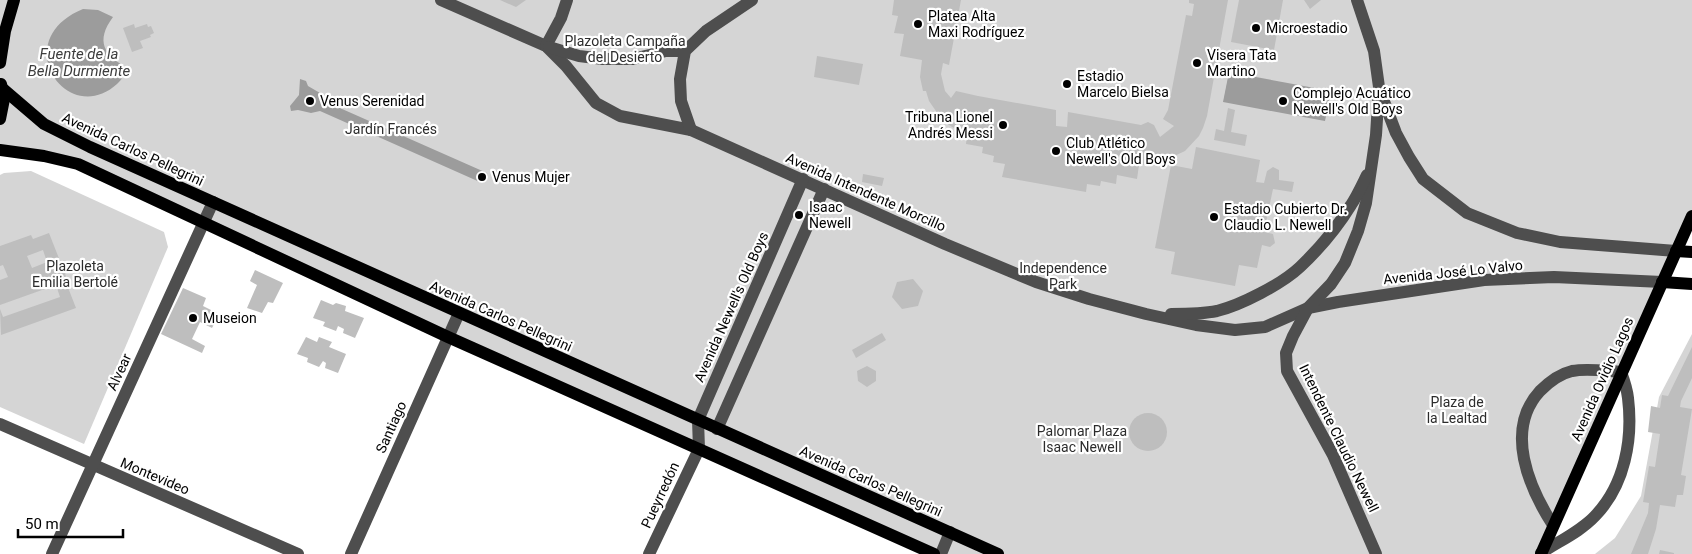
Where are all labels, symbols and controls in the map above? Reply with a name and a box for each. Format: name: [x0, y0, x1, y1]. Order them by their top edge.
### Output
place label: Platea Alta Maxi Rodríguez: [928, 8, 1024, 40]
marker: Platea Alta Maxi Rodríguez: [912, 18, 924, 30]
place label: Microestadio: [1266, 20, 1348, 36]
marker: Microestadio: [1250, 22, 1262, 34]
park label: Plazoleta Campaña del Desierto: [565, 33, 686, 65]
water label: Fuente de la Bella Durmiente: [28, 45, 131, 80]
place label: Visera Tata Martino: [1207, 47, 1277, 79]
marker: Visera Tata Martino: [1191, 57, 1203, 69]
place label: Estadio Marcelo Bielsa: [1077, 68, 1169, 100]
marker: Estadio Marcelo Bielsa: [1061, 78, 1073, 90]
place label: Complejo Acuático Newell's Old Boys: [1293, 85, 1411, 117]
place label: Venus Serenidad: [320, 93, 425, 109]
marker: Venus Serenidad: [304, 95, 316, 107]
marker: Complejo Acuático Newell's Old Boys: [1277, 95, 1289, 107]
street label: Avenida Carlos Pellegrini: [60, 109, 206, 189]
place label: Tribuna Lionel Andrés Messi: [905, 109, 993, 141]
marker: Tribuna Lionel Andrés Messi: [997, 119, 1009, 131]
park label: Jardín Francés: [345, 121, 437, 137]
place label: Club Atlético Newell's Old Boys: [1066, 135, 1176, 167]
marker: Club Atlético Newell's Old Boys: [1050, 145, 1062, 157]
street label: Avenida Intendente Morcillo: [784, 149, 948, 235]
place label: Venus Mujer: [492, 169, 570, 185]
marker: Venus Mujer: [476, 171, 488, 183]
place label: Isaac Newell: [809, 199, 851, 231]
place label: Estadio Cubierto Dr. Claudio L. Newell: [1224, 201, 1347, 233]
marker: Isaac Newell: [793, 209, 805, 221]
marker: Estadio Cubierto Dr. Claudio L. Newell: [1208, 211, 1220, 223]
street label: Avenida Newell's Old Boys: [691, 229, 771, 385]
street label: Avenida José Lo Valvo: [1382, 257, 1524, 287]
park label: Plazoleta Emilia Bertolé: [32, 258, 118, 290]
park label: Independence Park: [1019, 260, 1107, 292]
street label: Avenida Carlos Pellegrini: [427, 277, 575, 355]
place label: Museion: [203, 310, 257, 326]
marker: Museion: [187, 312, 199, 324]
street label: Avenida Ovidio Lagos: [1567, 315, 1637, 443]
street label: Alvear: [104, 351, 135, 393]
street label: Intendente Claudio Newell: [1296, 361, 1382, 515]
park label: Plaza de la Lealtad: [1427, 394, 1487, 426]
street label: Santiago: [372, 399, 410, 455]
park label: Palomar Plaza Isaac Newell: [1037, 423, 1127, 455]
street label: Avenida Carlos Pellegrini: [797, 442, 945, 520]
street label: Montevideo: [118, 454, 192, 498]
street label: Pueyrredón: [638, 459, 682, 531]
scale bar: [18, 506, 122, 538]
text: 50 m: [25, 515, 59, 533]

